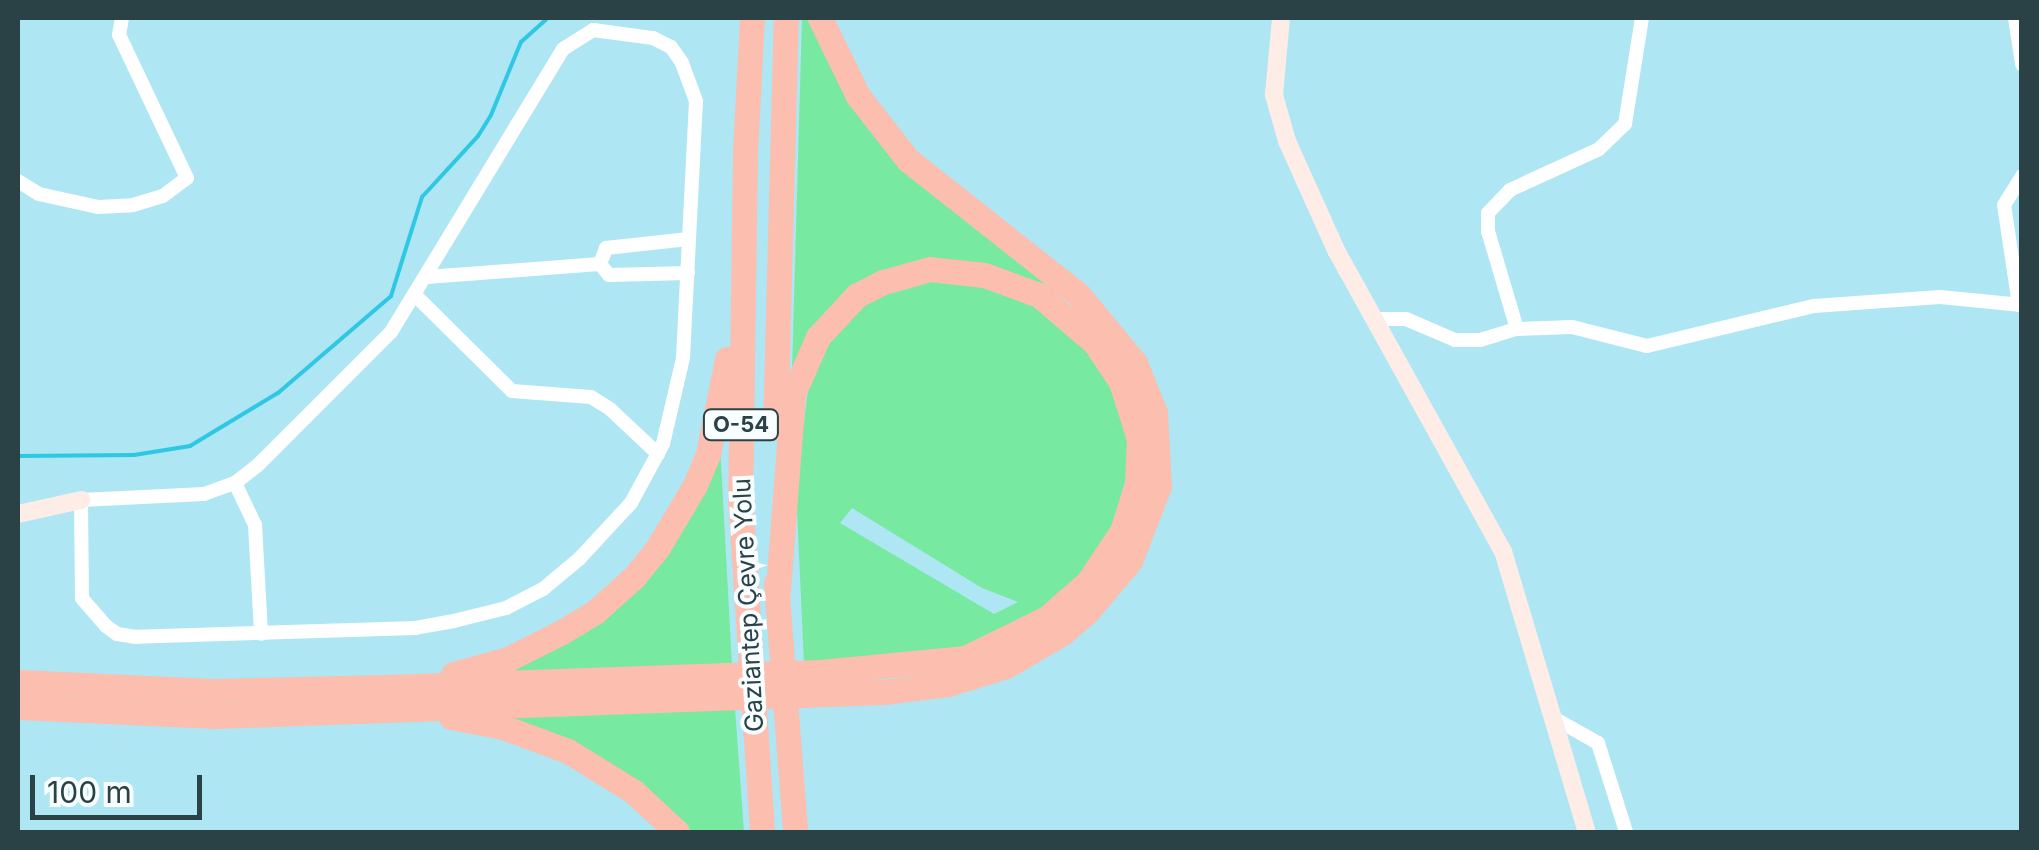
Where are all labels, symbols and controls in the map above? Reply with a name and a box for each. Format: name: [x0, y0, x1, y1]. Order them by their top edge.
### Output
road number: O-54: [701, 408, 781, 442]
street label: Gaziantep Çevre Yolu: [726, 477, 770, 733]
scale bar: [35, 755, 208, 817]
text: 100 m: [47, 774, 132, 810]

